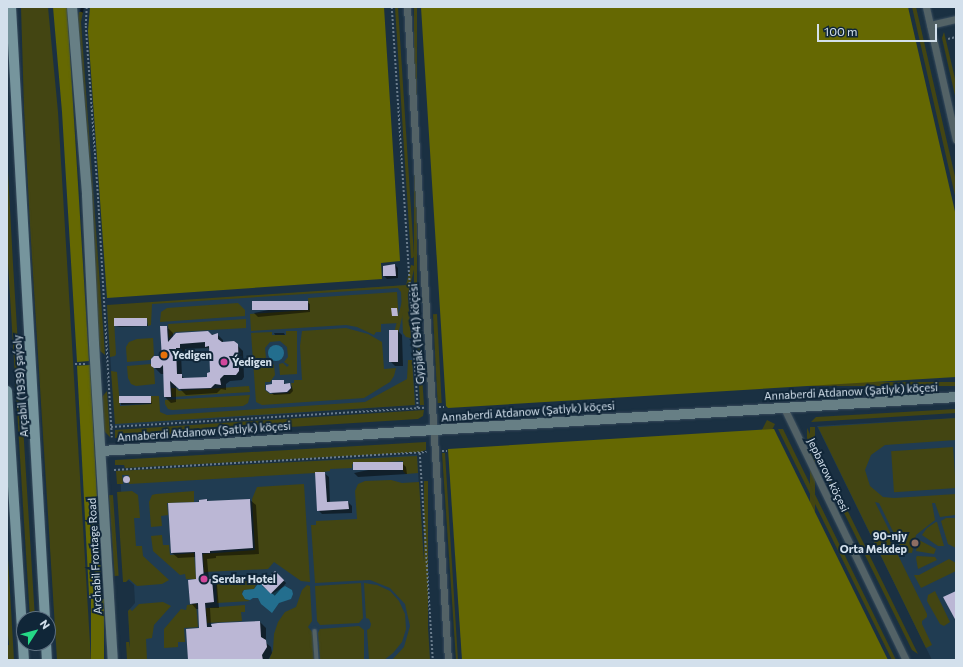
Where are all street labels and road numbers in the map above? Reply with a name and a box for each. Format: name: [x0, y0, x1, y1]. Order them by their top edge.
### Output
street label: Gypjak (1941) köçesi: [407, 283, 427, 385]
street label: Arçabil (1939) şaýoly: [11, 334, 31, 438]
street label: Annaberdi Atdanow (Şatlyk) köçesi: [764, 381, 938, 403]
street label: Annaberdi Atdanow (Şatlyk) köçesi: [441, 399, 615, 425]
street label: Annaberdi Atdanow (Şatlyk) köçesi: [117, 419, 291, 445]
street label: Jepbarow köçesi: [804, 436, 852, 514]
street label: Archabil Frontage Road: [85, 498, 105, 614]

